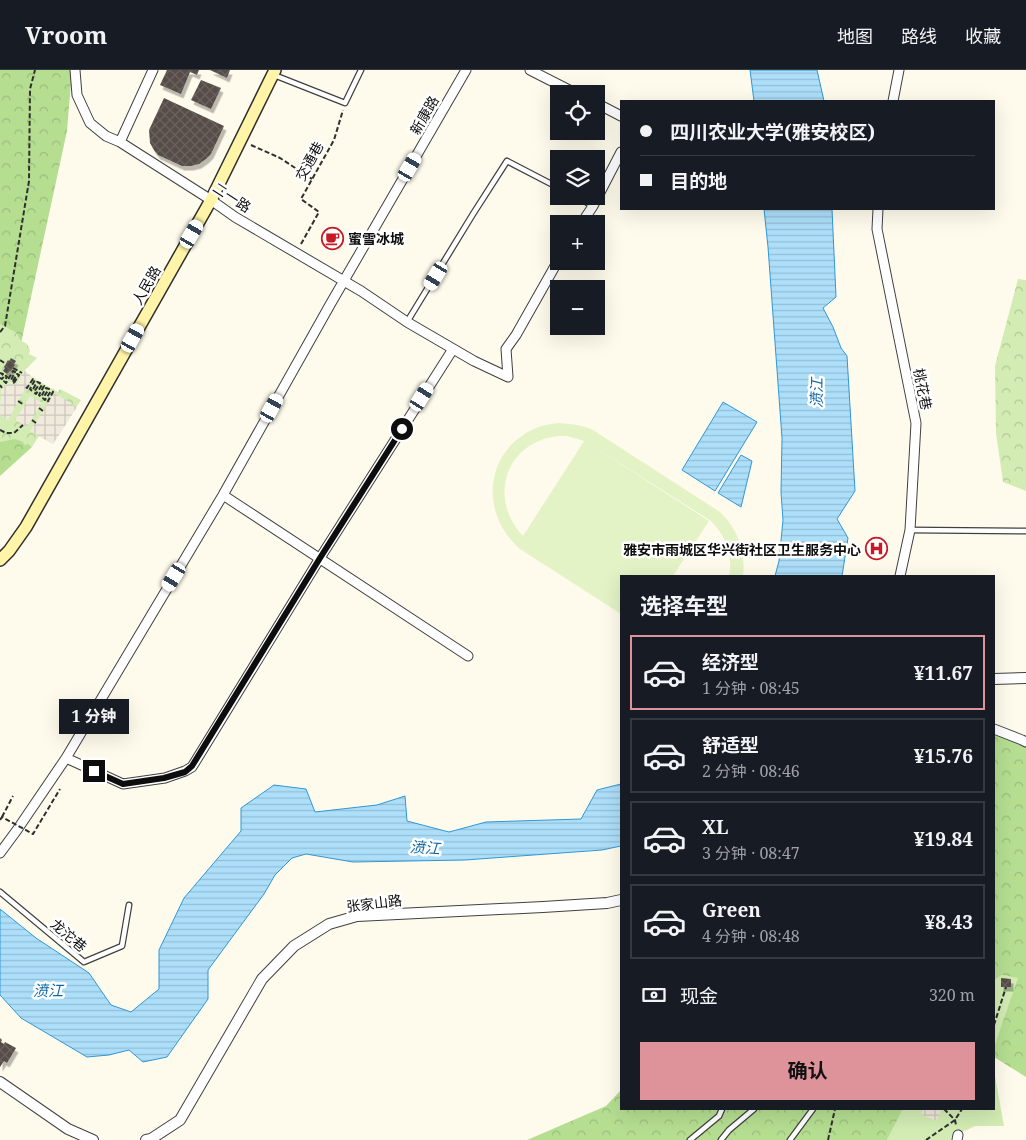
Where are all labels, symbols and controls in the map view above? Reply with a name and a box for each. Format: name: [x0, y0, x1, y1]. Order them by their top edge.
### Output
text: Vroom: [25, 18, 107, 51]
text: 地图: [837, 24, 873, 48]
text: 路线: [901, 24, 937, 48]
text: 收藏: [965, 24, 1001, 48]
map controls: [550, 85, 605, 335]
button: locate: [550, 85, 605, 140]
street label: 新康路: [405, 92, 443, 138]
text: 四川农业大学(雅安校区): [670, 119, 875, 145]
street label: 交通巷: [291, 138, 327, 184]
car: [396, 150, 423, 184]
button: layers: [550, 150, 605, 205]
text: 目的地: [670, 168, 727, 194]
street label: 二一路: [209, 178, 255, 216]
button: +: [550, 215, 605, 270]
car: [178, 217, 205, 251]
cafe icon: 蜜雪冰城: [320, 226, 344, 250]
place label: 蜜雪冰城: [348, 229, 404, 248]
car: [421, 259, 450, 293]
street label: 人民路: [127, 262, 165, 308]
button: −: [550, 280, 605, 335]
car: [119, 321, 146, 355]
street label: 桃花巷: [910, 367, 936, 411]
water label: 𣸣江: [806, 376, 826, 408]
car: [407, 380, 436, 414]
car: [258, 391, 285, 425]
route start: [391, 418, 413, 440]
hospital icon: 雅安市雨城区华兴街社区卫生服务中心: [865, 537, 889, 561]
place label: 雅安市雨城区华兴街社区卫生服务中心: [623, 540, 861, 559]
car: [159, 560, 188, 594]
text: 选择车型: [640, 590, 728, 620]
text: 经济型: [702, 649, 759, 675]
icon: car: [642, 650, 687, 695]
text: ¥11.67: [914, 660, 973, 686]
text: 1 分钟 · 08:45: [702, 677, 800, 699]
callout: 1 分钟: [59, 698, 129, 734]
text: 1 分钟: [71, 705, 117, 727]
text: 舒适型: [702, 732, 759, 758]
icon: car: [642, 733, 687, 778]
text: ¥15.76: [914, 743, 973, 769]
route end: [83, 760, 105, 782]
text: 2 分钟 · 08:46: [702, 760, 800, 782]
text: XL: [702, 814, 728, 840]
icon: car: [642, 816, 687, 861]
text: ¥19.84: [914, 826, 973, 852]
water label: 𣸣江: [409, 836, 443, 858]
text: 3 分钟 · 08:47: [702, 842, 800, 864]
street label: 张家山路: [345, 890, 403, 916]
text: Green: [702, 897, 761, 923]
icon: car: [642, 899, 687, 944]
text: ¥8.43: [924, 909, 973, 935]
street label: 龙沱巷: [47, 914, 91, 956]
text: 4 分钟 · 08:48: [702, 925, 800, 947]
water label: 𣸣江: [33, 980, 65, 1000]
icon: cash: [640, 981, 668, 1009]
text: 现金: [680, 983, 718, 1009]
text: 320 m: [929, 984, 975, 1006]
button: 确认: [640, 1042, 975, 1100]

